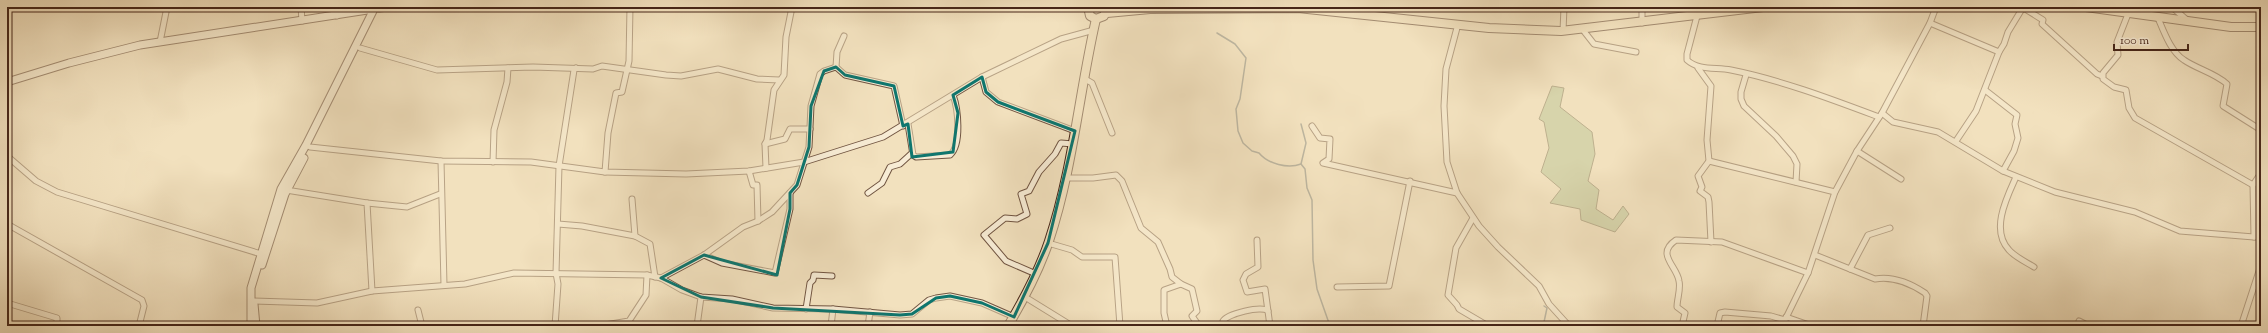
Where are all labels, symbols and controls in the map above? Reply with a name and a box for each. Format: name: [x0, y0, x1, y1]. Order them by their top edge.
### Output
scale bar: [2114, 26, 2188, 52]
text: 100 m: [2120, 32, 2149, 50]

